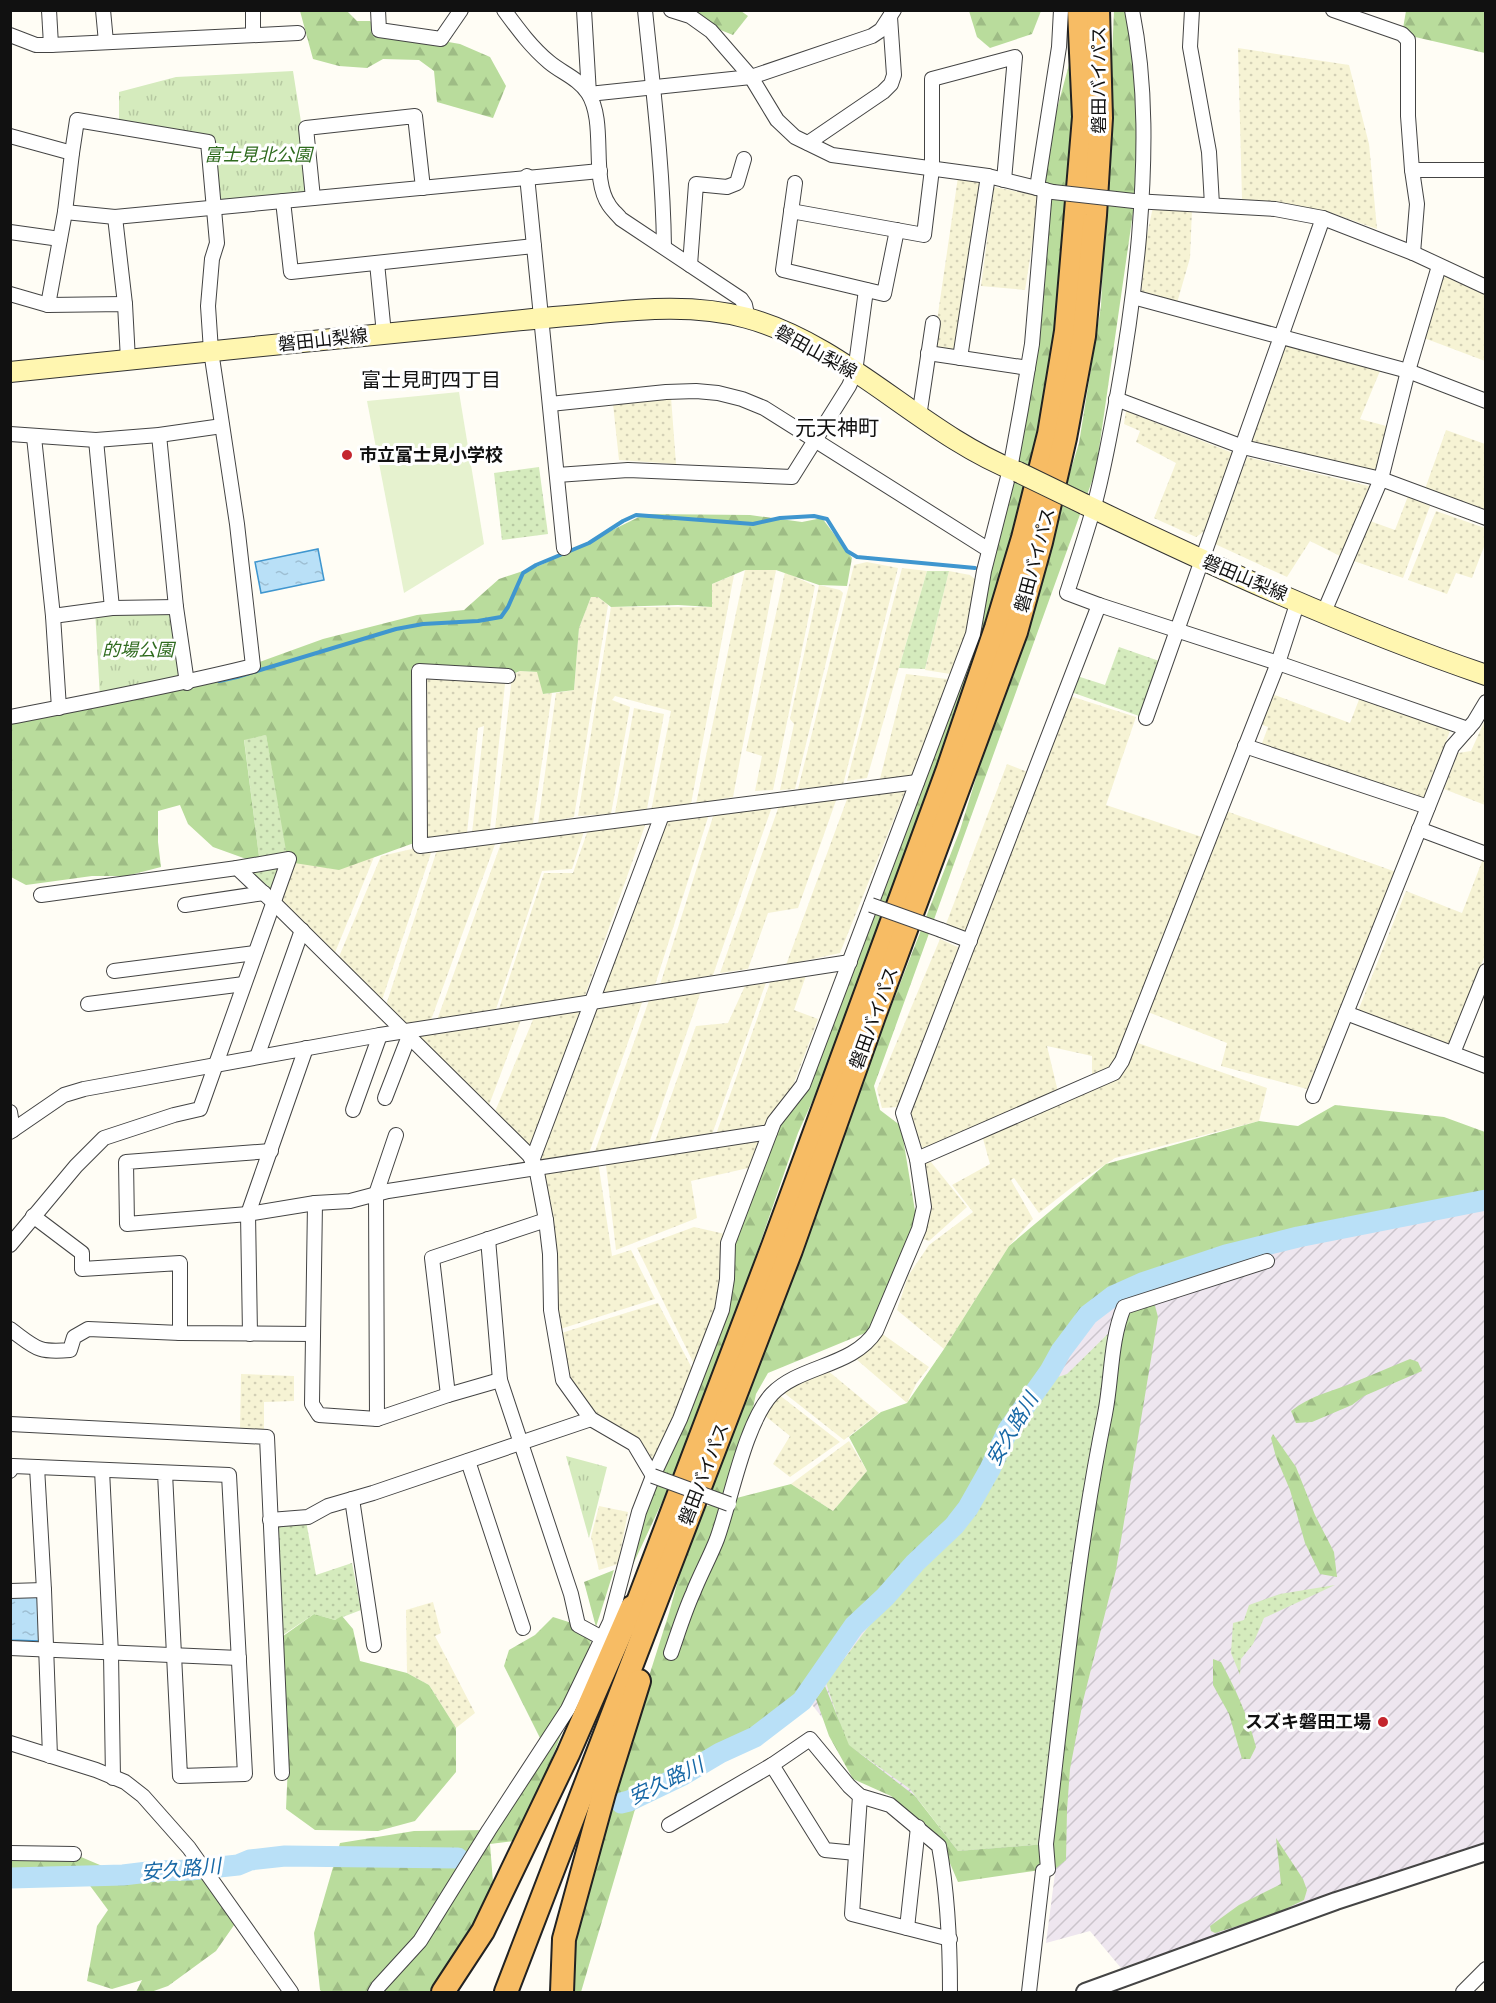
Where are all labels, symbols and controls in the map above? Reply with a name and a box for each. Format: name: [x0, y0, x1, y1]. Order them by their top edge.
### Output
street label: 磐田バイパス: [1084, 26, 1111, 134]
park label: 富士見北公園: [204, 140, 315, 167]
street label: 磐田山梨線: [771, 317, 863, 384]
street label: 磐田山梨線: [277, 320, 369, 357]
district label: 富士見町四丁目: [361, 363, 501, 393]
district label: 元天神町: [795, 410, 879, 441]
place label: 市立富士見小学校: [359, 440, 503, 467]
marker: 市立富士見小学校: [340, 448, 354, 462]
street label: 磐田バイパス: [1007, 504, 1061, 615]
street label: 磐田山梨線: [1199, 547, 1292, 607]
park label: 的場公園: [102, 635, 177, 662]
street label: 磐田バイパス: [841, 962, 904, 1073]
water label: 安久路川: [977, 1384, 1045, 1470]
street label: 磐田バイパス: [671, 1418, 734, 1529]
place label: スズキ磐田工場: [1245, 1707, 1371, 1734]
marker: スズキ磐田工場: [1376, 1715, 1390, 1729]
water label: 安久路川: [623, 1747, 709, 1810]
water label: 安久路川: [140, 1848, 224, 1885]

